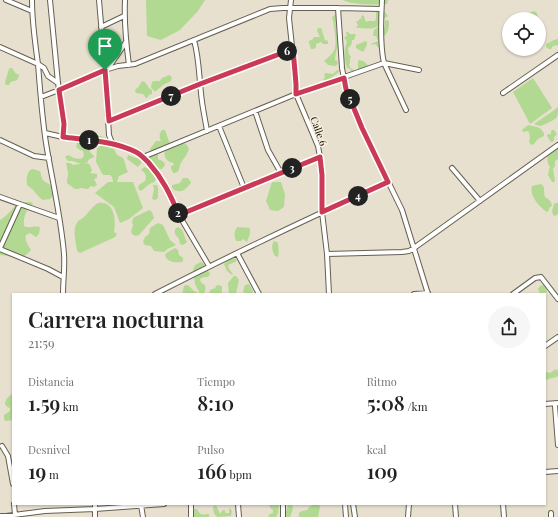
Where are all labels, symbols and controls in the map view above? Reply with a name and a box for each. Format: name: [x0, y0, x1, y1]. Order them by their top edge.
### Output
map controls: [502, 12, 546, 56]
button: locate: [502, 12, 546, 56]
pin: [88, 29, 122, 70]
icon: arrive: [94, 35, 116, 57]
pin: 6: [277, 41, 297, 61]
text: 6: [284, 43, 290, 58]
pin: 7: [161, 86, 181, 106]
text: 7: [168, 88, 174, 103]
pin: 5: [340, 89, 360, 109]
text: 5: [347, 91, 353, 106]
street label: Calle 6: [307, 114, 331, 148]
pin: 1: [79, 130, 99, 150]
text: 1: [87, 132, 91, 147]
pin: 3: [282, 158, 302, 178]
text: 3: [289, 160, 295, 175]
pin: 4: [348, 186, 368, 206]
text: 4: [355, 188, 361, 203]
pin: 2: [168, 203, 188, 223]
text: 2: [175, 205, 181, 220]
text: Carrera nocturna: [28, 304, 204, 334]
button: share: [488, 306, 530, 348]
text: 21:59: [28, 334, 55, 351]
text: Distancia: [28, 374, 74, 389]
text: Tiempo: [197, 374, 235, 389]
text: Ritmo: [367, 374, 397, 389]
text: 1.59: [28, 389, 60, 416]
text: 8:10: [197, 389, 234, 416]
text: 5:08: [367, 389, 405, 416]
text: km: [60, 399, 79, 414]
text: /km: [405, 399, 427, 414]
text: Desnivel: [28, 442, 70, 457]
text: Pulso: [197, 442, 224, 457]
text: kcal: [367, 442, 386, 457]
text: 19: [28, 457, 46, 484]
text: 166: [197, 457, 227, 484]
text: 109: [367, 457, 398, 484]
text: m: [46, 467, 59, 482]
text: bpm: [227, 467, 252, 482]

